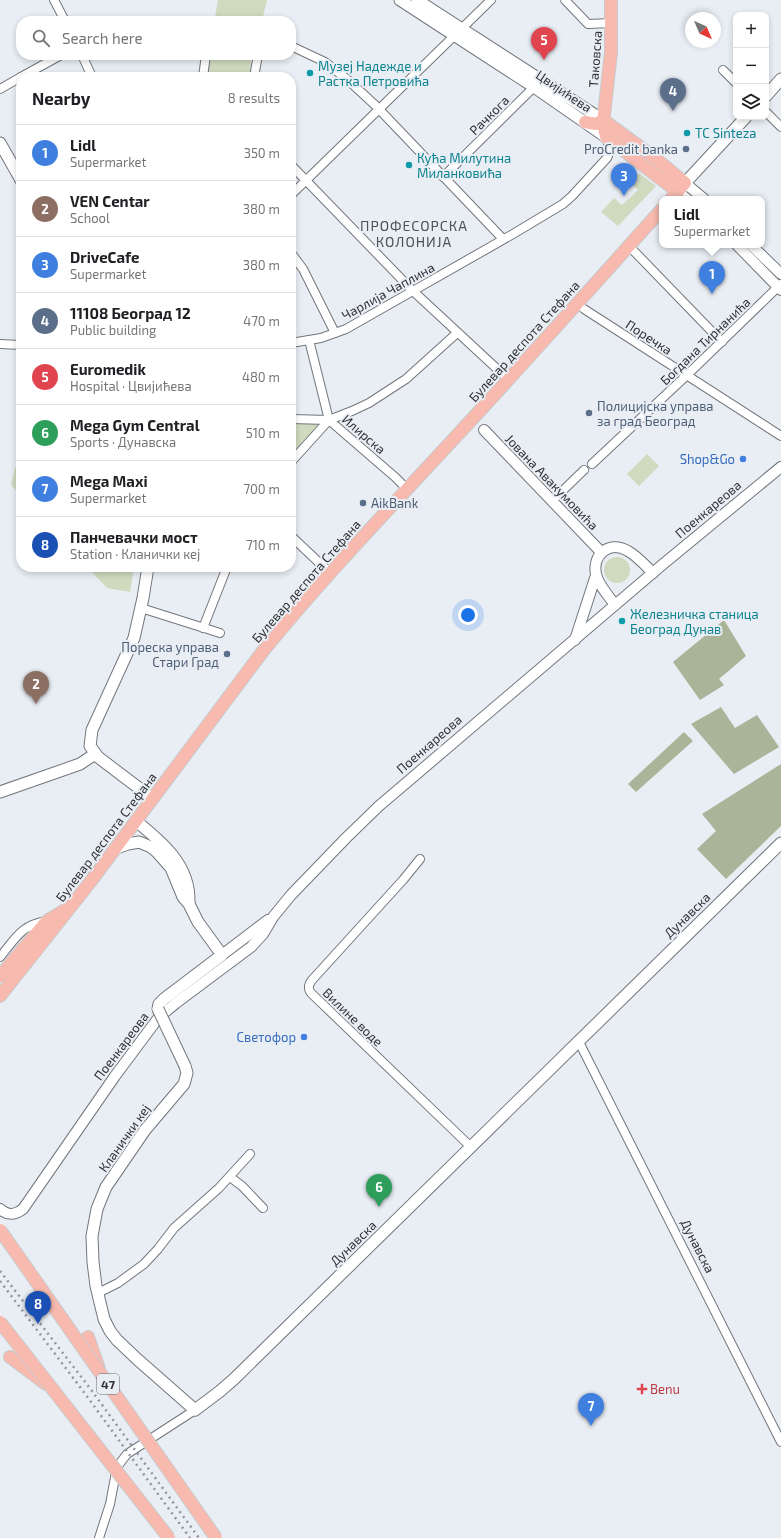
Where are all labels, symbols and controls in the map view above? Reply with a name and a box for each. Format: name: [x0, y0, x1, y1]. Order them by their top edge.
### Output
north arrow: [685, 12, 721, 48]
map controls: [733, 12, 769, 120]
button: +: [733, 12, 769, 48]
search box: [16, 16, 296, 60]
icon: search: [30, 27, 52, 49]
pin: 5: [531, 27, 557, 60]
text: Search here: [62, 29, 143, 47]
street label: Таковска: [585, 30, 605, 88]
button: −: [733, 48, 769, 84]
place label: Музеј Надежде и Растка Петровића: [318, 58, 429, 89]
street label: Цвијићева: [533, 67, 595, 115]
marker: Музеј Надежде и Растка Петровића: [305, 68, 315, 78]
pin: 4: [660, 78, 686, 111]
button: layers: [733, 84, 769, 120]
text: Nearby: [32, 88, 90, 108]
text: 8 results: [228, 90, 280, 106]
street label: Рачкога: [466, 92, 512, 138]
place label: TC Sinteza: [695, 125, 756, 141]
marker: TC Sinteza: [682, 128, 692, 138]
text: Lidl: [70, 136, 96, 154]
place label: ProCredit banka: [584, 141, 678, 157]
marker: ProCredit banka: [681, 144, 691, 154]
text: 1: [42, 145, 48, 161]
text: 350 m: [244, 145, 280, 161]
place label: Кућа Милутина Миланковића: [417, 150, 511, 181]
text: Supermarket: [70, 154, 147, 170]
marker: Кућа Милутина Миланковића: [404, 160, 414, 170]
pin: 3: [611, 163, 637, 196]
text: VEN Centar: [70, 192, 150, 210]
popup: [659, 196, 765, 248]
text: 2: [41, 201, 49, 217]
text: 380 m: [243, 201, 280, 217]
text: Lidl: [674, 205, 700, 223]
text: School: [70, 210, 110, 226]
district label: ПРОФЕСОРСКА КОЛОНИЈА: [360, 217, 468, 250]
text: Supermarket: [674, 223, 750, 239]
text: DriveCafe: [70, 248, 139, 266]
text: 3: [41, 257, 49, 273]
text: 380 m: [243, 257, 280, 273]
street label: Чарлија Чаплина: [339, 259, 437, 323]
pin: 1: [699, 261, 725, 294]
text: Supermarket: [70, 266, 147, 282]
street label: Булевар деспота Стефана: [465, 277, 583, 405]
street label: Богдана Тирнанића: [657, 294, 753, 388]
text: 11108 Београд 12: [70, 304, 191, 322]
text: 4: [41, 313, 49, 329]
text: 470 m: [243, 313, 280, 329]
street label: Поречка: [623, 316, 675, 358]
text: Public building: [70, 322, 156, 338]
text: Euromedik: [70, 360, 146, 378]
text: 5: [41, 369, 49, 385]
text: 480 m: [242, 369, 280, 385]
text: Hospital · Цвијићева: [70, 378, 192, 394]
place label: Полицијска управа за град Београд: [597, 398, 714, 429]
marker: Полицијска управа за град Београд: [584, 408, 594, 418]
street label: Илирска: [339, 411, 389, 457]
text: Mega Gym Central: [70, 416, 200, 434]
text: 6: [41, 425, 49, 441]
text: 510 m: [246, 425, 280, 441]
street label: Јована Авакумовића: [502, 431, 602, 533]
text: Sports · Дунавска: [70, 434, 176, 450]
place label: Shop&Go: [680, 451, 735, 467]
marker: Shop&Go: [738, 454, 748, 464]
text: Mega Maxi: [70, 472, 148, 490]
street label: Поенкареова: [672, 477, 744, 541]
text: 7: [42, 481, 48, 497]
text: 700 m: [243, 481, 280, 497]
text: Supermarket: [70, 490, 147, 506]
place label: AikBank: [371, 495, 419, 511]
marker: AikBank: [358, 498, 368, 508]
street label: Булевар деспота Стефана: [248, 516, 364, 646]
text: Панчевачки мост: [70, 528, 198, 546]
text: 8: [41, 537, 49, 553]
text: 710 m: [246, 537, 280, 553]
text: Station · Кланички кеј: [70, 546, 200, 562]
your location: [458, 605, 478, 625]
place label: Железничка станица Београд Дунав: [630, 606, 759, 637]
marker: Железничка станица Београд Дунав: [617, 616, 627, 626]
place label: Пореска управа Стари Град: [121, 639, 219, 670]
marker: Пореска управа Стари Град: [222, 649, 232, 659]
pin: 2: [23, 671, 49, 704]
street label: Поенкареова: [393, 711, 465, 777]
street label: Булевар деспота Стефана: [52, 769, 160, 905]
street label: Дунавска: [660, 889, 714, 941]
street label: Вилине воде: [320, 984, 386, 1050]
street label: Поенкареова: [90, 1009, 152, 1083]
place label: Светофор: [237, 1029, 296, 1045]
marker: Светофор: [299, 1032, 309, 1042]
street label: Кланички кеј: [95, 1101, 153, 1175]
pin: 6: [366, 1174, 392, 1207]
street label: Дунавска: [678, 1216, 718, 1276]
street label: Дунавска: [326, 1217, 380, 1269]
pin: 8: [25, 1291, 51, 1324]
road number: 47: [97, 1374, 119, 1394]
place label: Benu: [650, 1381, 680, 1397]
marker: Benu: [637, 1384, 647, 1394]
pin: 7: [578, 1393, 604, 1426]

